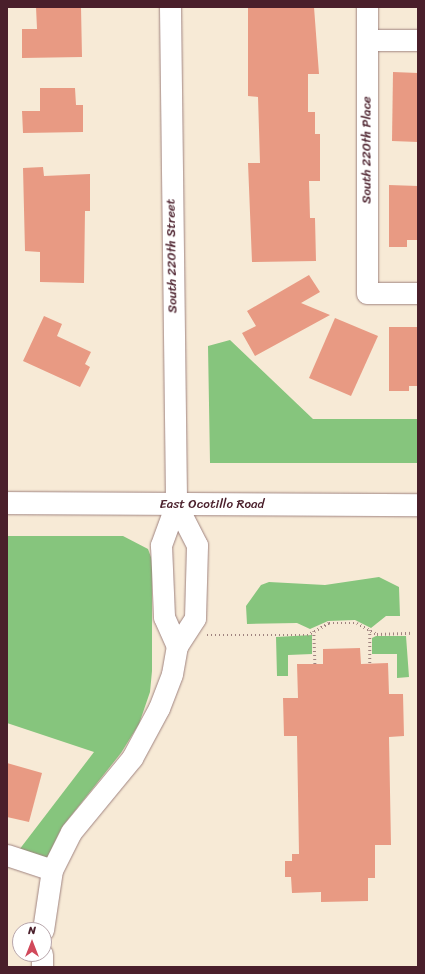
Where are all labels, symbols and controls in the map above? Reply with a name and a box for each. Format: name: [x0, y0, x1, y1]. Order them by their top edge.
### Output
street label: South 220th Place: [359, 96, 375, 204]
street label: South 220th Street: [163, 199, 181, 313]
street label: East Ocotillo Road: [160, 496, 264, 512]
text: N: [28, 921, 36, 940]
north arrow: [12, 922, 52, 962]

